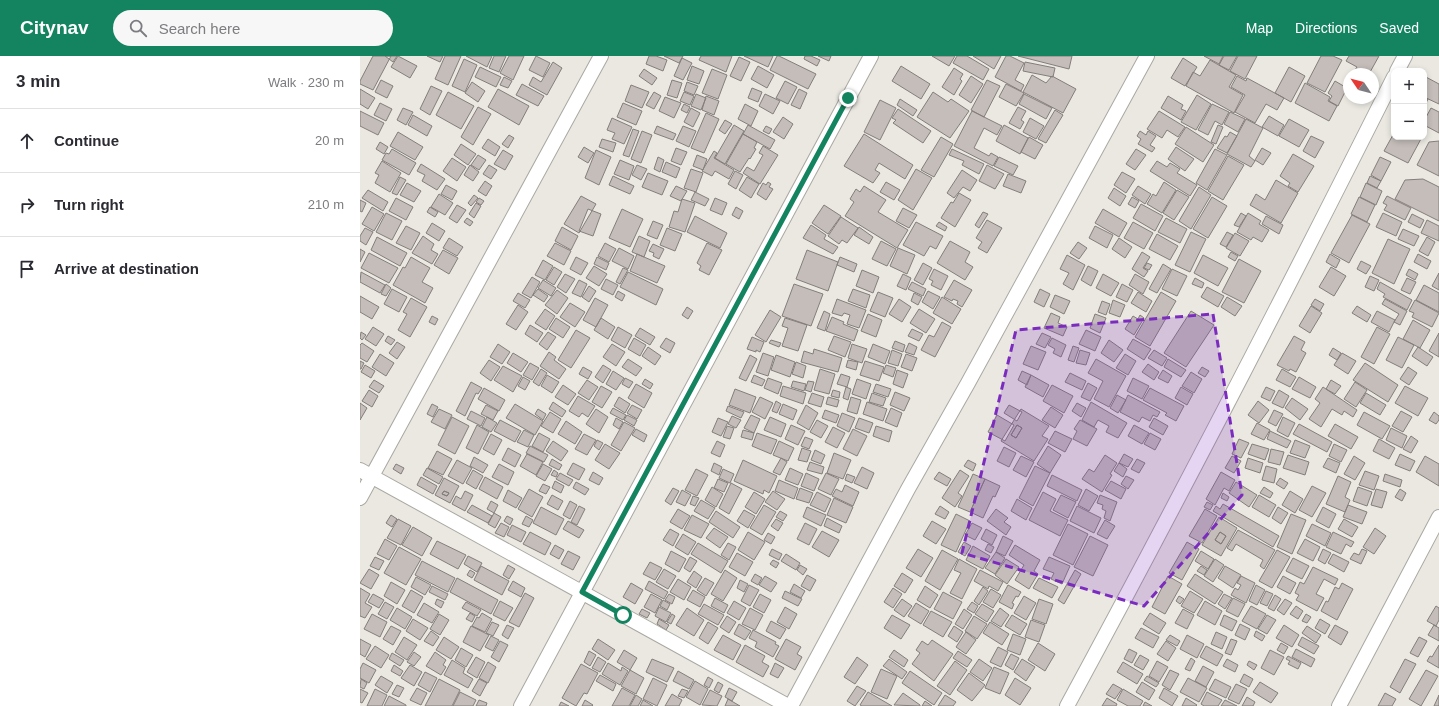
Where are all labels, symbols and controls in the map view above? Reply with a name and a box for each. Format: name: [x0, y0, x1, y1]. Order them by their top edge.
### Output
search box: [113, 10, 393, 46]
text: Citynav: [20, 17, 89, 38]
icon: search: [127, 17, 149, 39]
text: Search here: [159, 20, 240, 37]
text: Map: [1246, 20, 1273, 36]
text: Directions: [1295, 20, 1357, 36]
text: Saved: [1379, 20, 1419, 36]
north arrow: [1343, 68, 1379, 104]
map controls: [1391, 68, 1427, 140]
button: +: [1391, 68, 1427, 104]
text: 3 min: [16, 72, 60, 91]
text: Walk · 230 m: [268, 75, 344, 90]
route end: [839, 89, 857, 107]
button: −: [1391, 104, 1427, 140]
icon: ahead: [16, 130, 38, 152]
text: Continue: [54, 132, 119, 149]
text: 20 m: [315, 133, 344, 148]
icon: right: [16, 194, 38, 216]
text: Turn right: [54, 196, 124, 213]
text: 210 m: [308, 197, 344, 212]
icon: arrive: [16, 258, 38, 280]
text: Arrive at destination: [54, 260, 199, 277]
route start: [614, 606, 632, 624]

